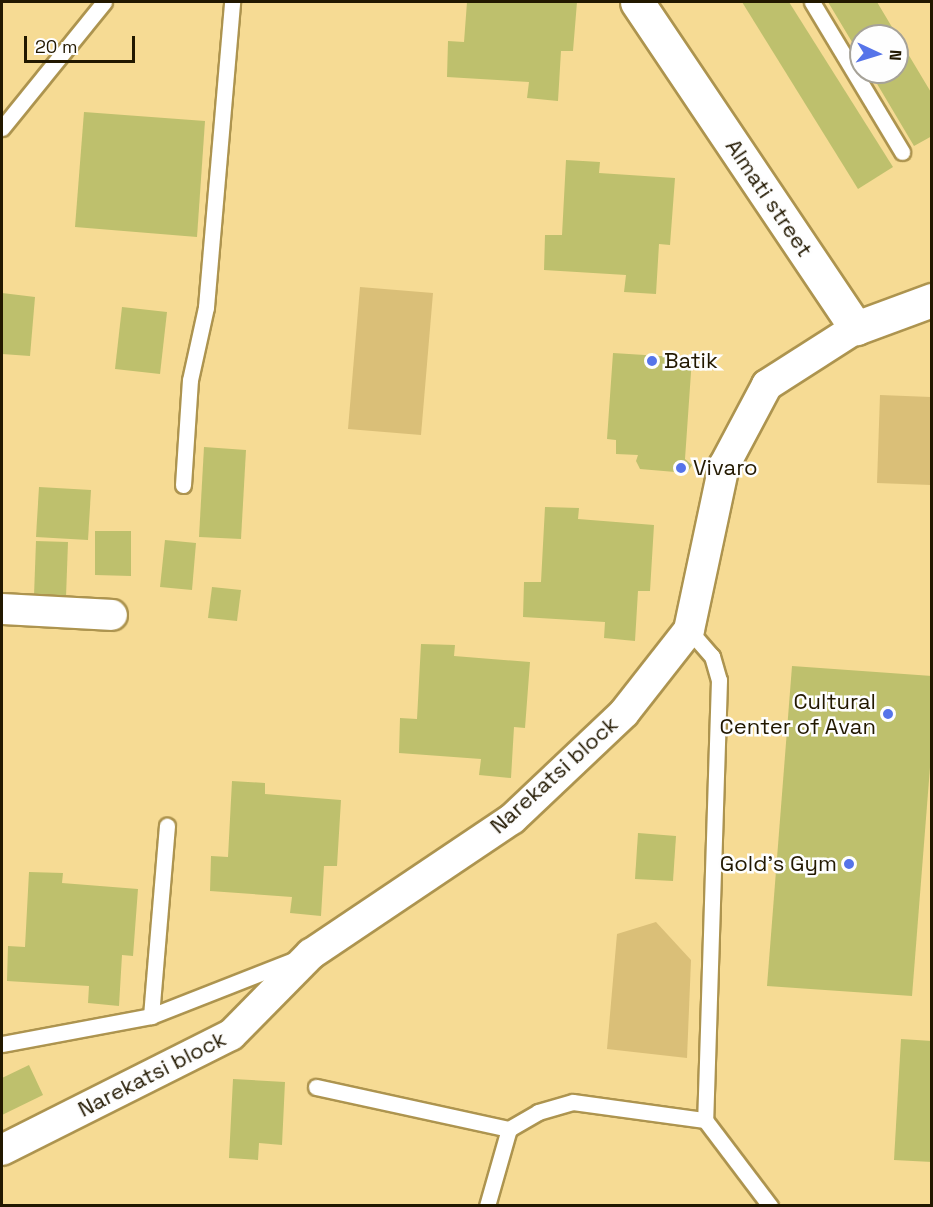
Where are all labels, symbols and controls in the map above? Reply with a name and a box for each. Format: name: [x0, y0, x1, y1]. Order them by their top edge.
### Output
scale bar: [27, 24, 138, 62]
north arrow: [849, 24, 909, 84]
text: 20 m: [35, 35, 78, 58]
text: N: [885, 49, 906, 61]
street label: Almati street: [720, 134, 818, 262]
place label: Batik: [664, 348, 718, 374]
marker: Batik: [645, 354, 659, 368]
place label: Vivaro: [693, 455, 758, 481]
marker: Vivaro: [674, 461, 688, 475]
place label: Cultural Center of Avan: [719, 688, 876, 740]
marker: Cultural Center of Avan: [881, 707, 895, 721]
street label: Narekatsi block: [485, 711, 623, 839]
place label: Gold's Gym: [720, 851, 837, 877]
marker: Gold's Gym: [842, 857, 856, 871]
street label: Narekatsi block: [74, 1025, 230, 1123]

